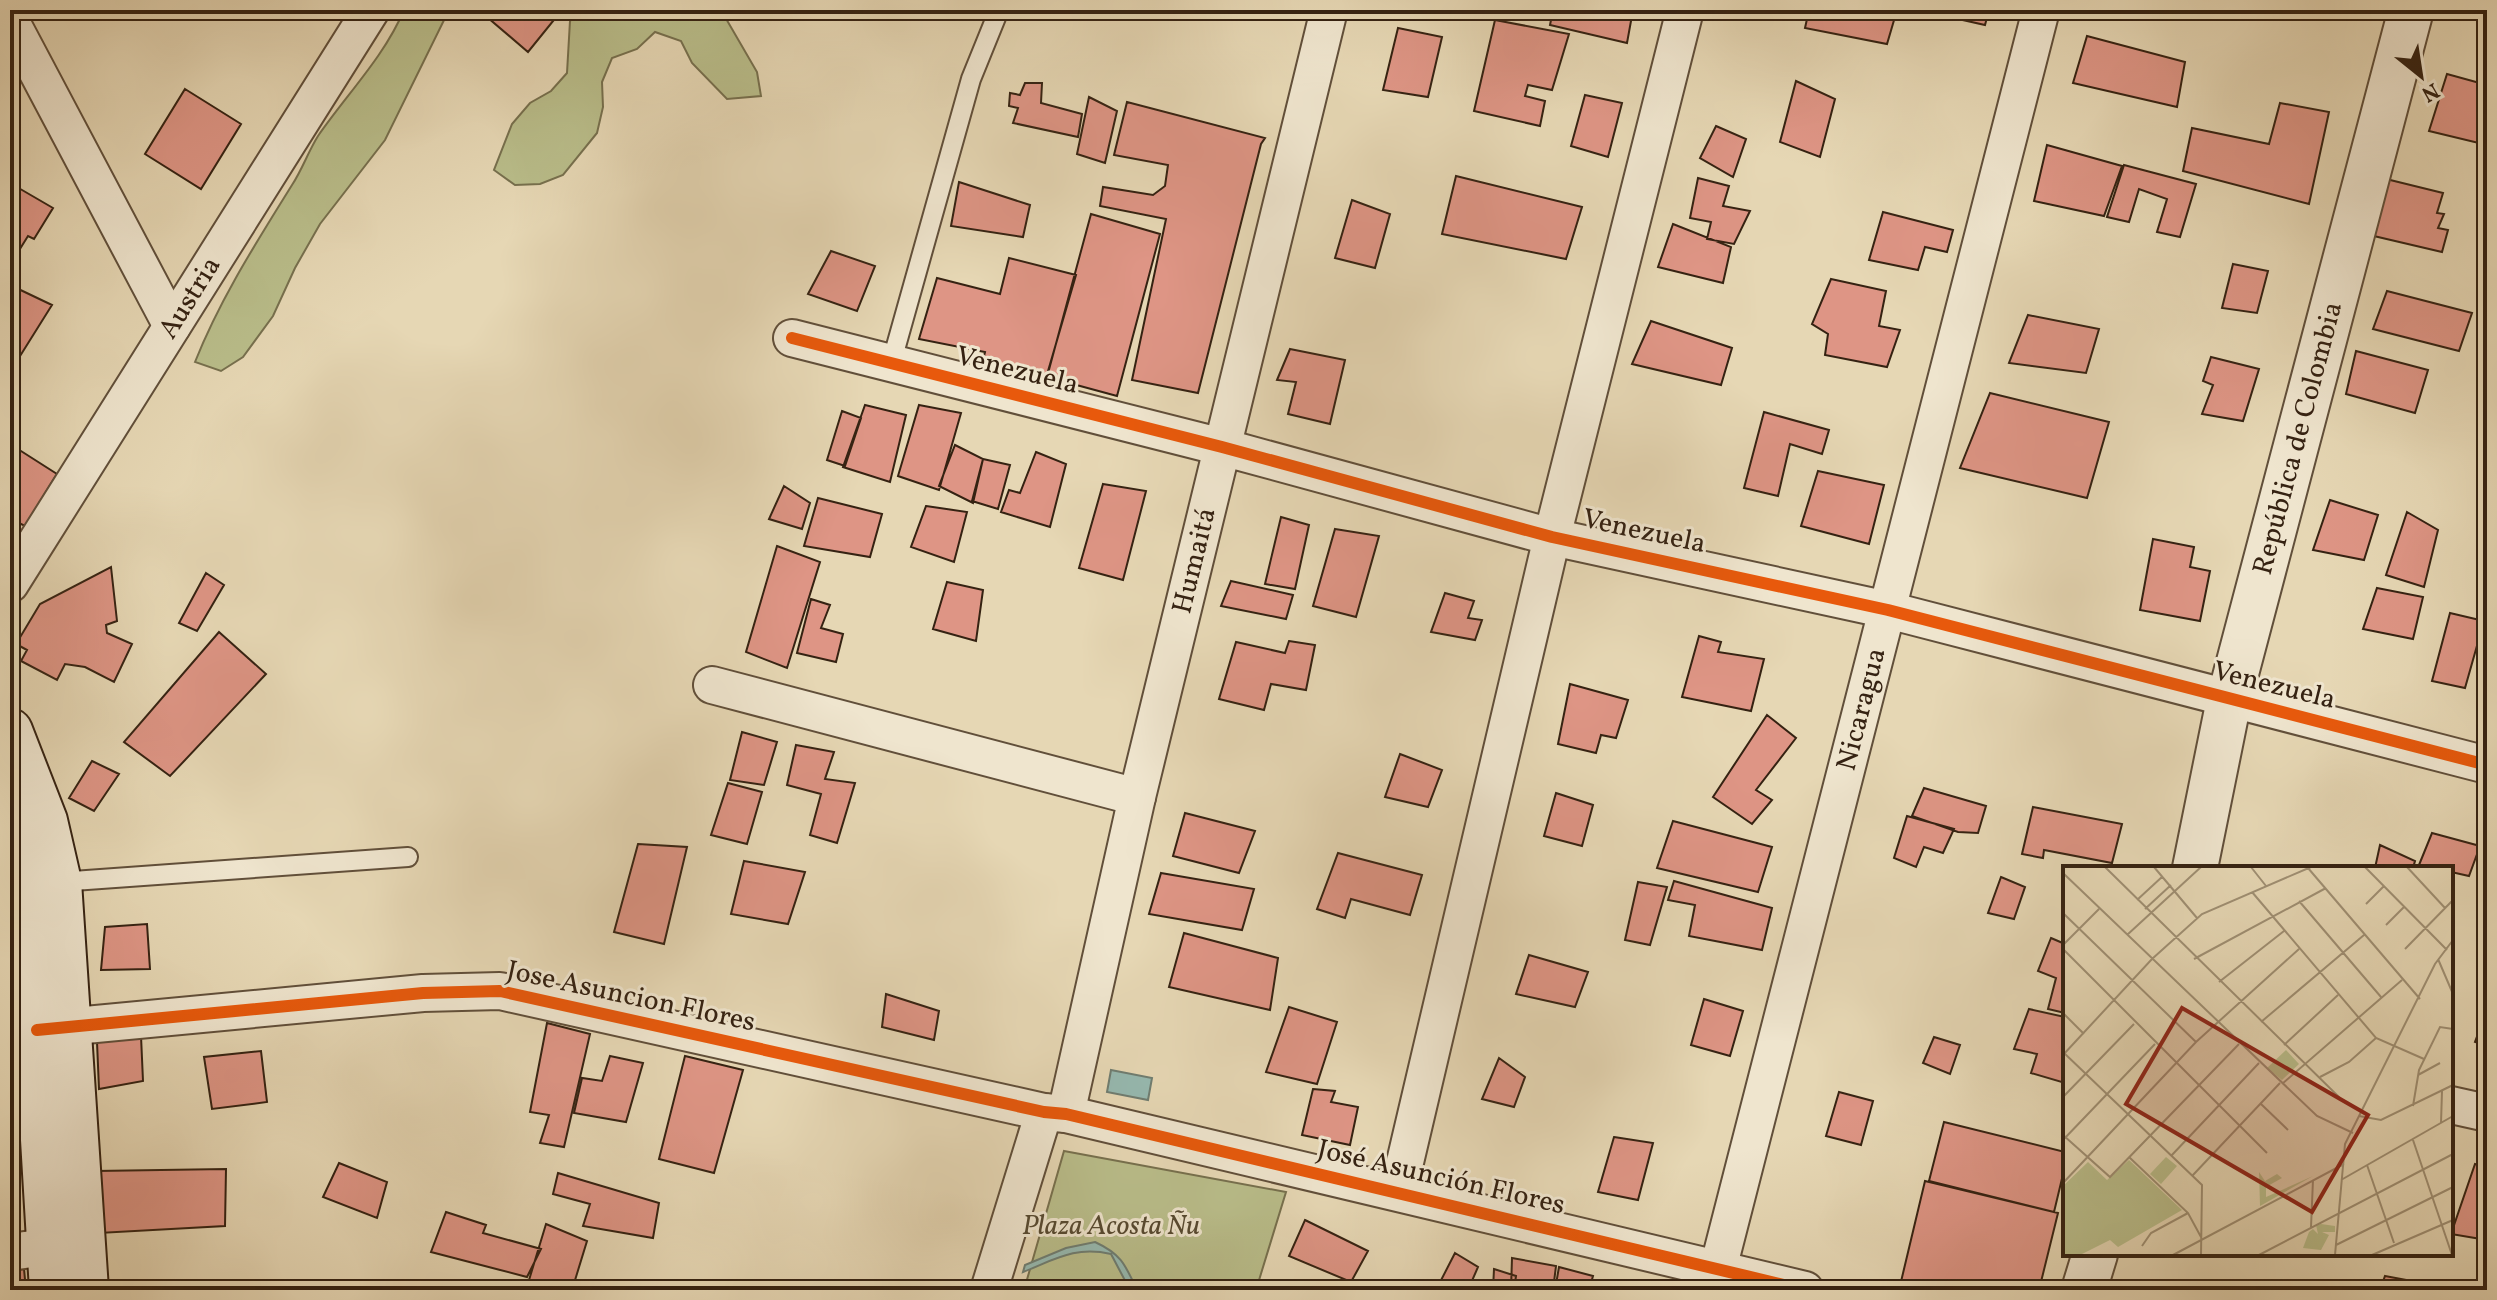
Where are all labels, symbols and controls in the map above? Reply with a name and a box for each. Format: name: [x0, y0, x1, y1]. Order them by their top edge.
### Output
north arrow: [2381, 36, 2461, 116]
text: N: [2415, 74, 2444, 109]
street label: Austria: [149, 249, 231, 347]
street label: República de Colombia: [2243, 297, 2353, 579]
street label: Venezuela: [952, 337, 1082, 405]
street label: Venezuela: [1579, 500, 1709, 564]
street label: Humaitá: [1163, 504, 1226, 618]
street label: Nicaragua: [1827, 644, 1896, 775]
street label: Venezuela: [2209, 652, 2339, 720]
inset map: [2063, 866, 2453, 1256]
street label: Jose Asuncion Flores: [503, 952, 759, 1042]
street label: José Asunción Flores: [1313, 1131, 1569, 1225]
park label: Plaza Acosta Ñu: [1022, 1207, 1200, 1246]

